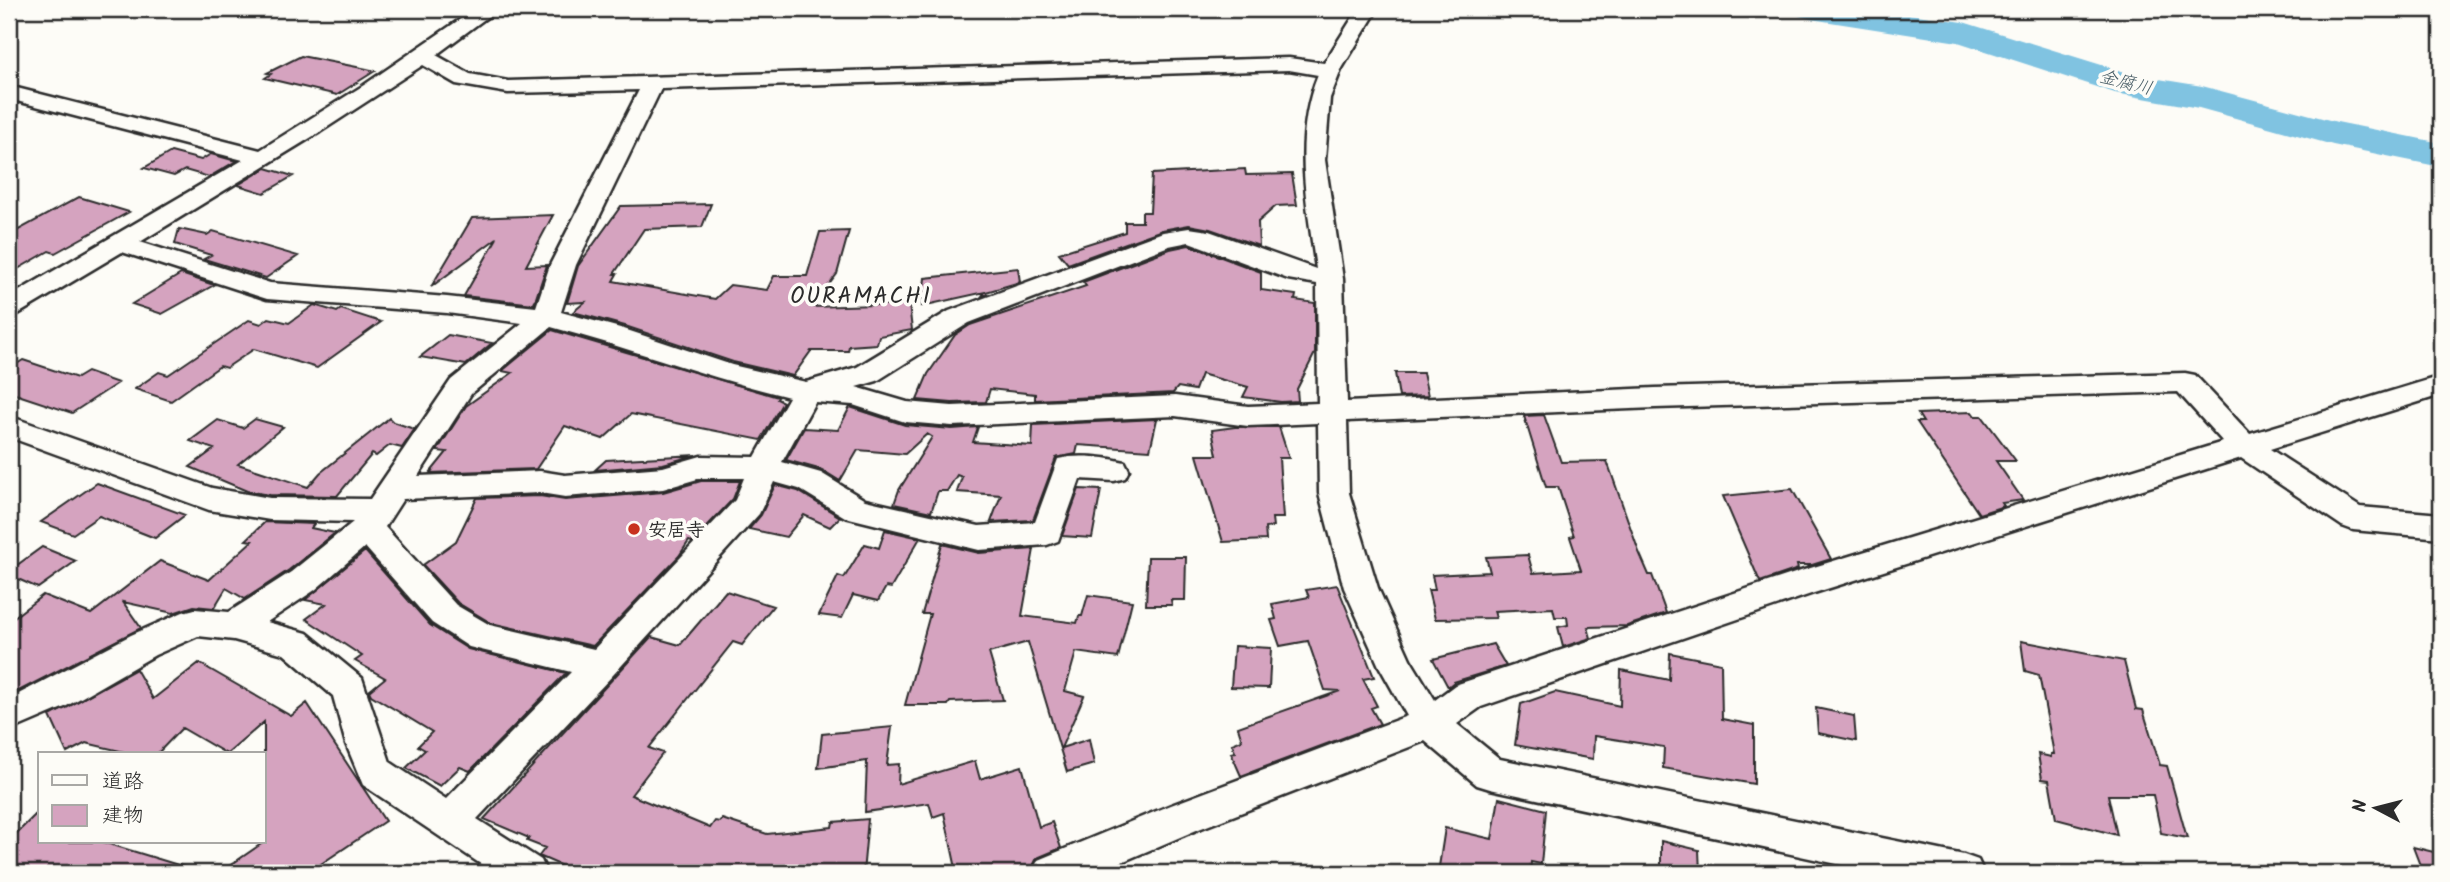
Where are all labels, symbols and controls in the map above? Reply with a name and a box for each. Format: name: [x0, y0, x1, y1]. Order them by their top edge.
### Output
water label: 金腐川: [2096, 63, 2155, 104]
district label: OURAMACHI: [790, 279, 932, 315]
place label: 安居寺: [648, 516, 705, 546]
marker: 安居寺: [626, 521, 642, 537]
legend: [38, 752, 266, 844]
text: 道路: [102, 766, 144, 799]
north arrow: [2342, 774, 2412, 844]
text: N: [2345, 798, 2377, 814]
text: 建物: [102, 800, 144, 833]

